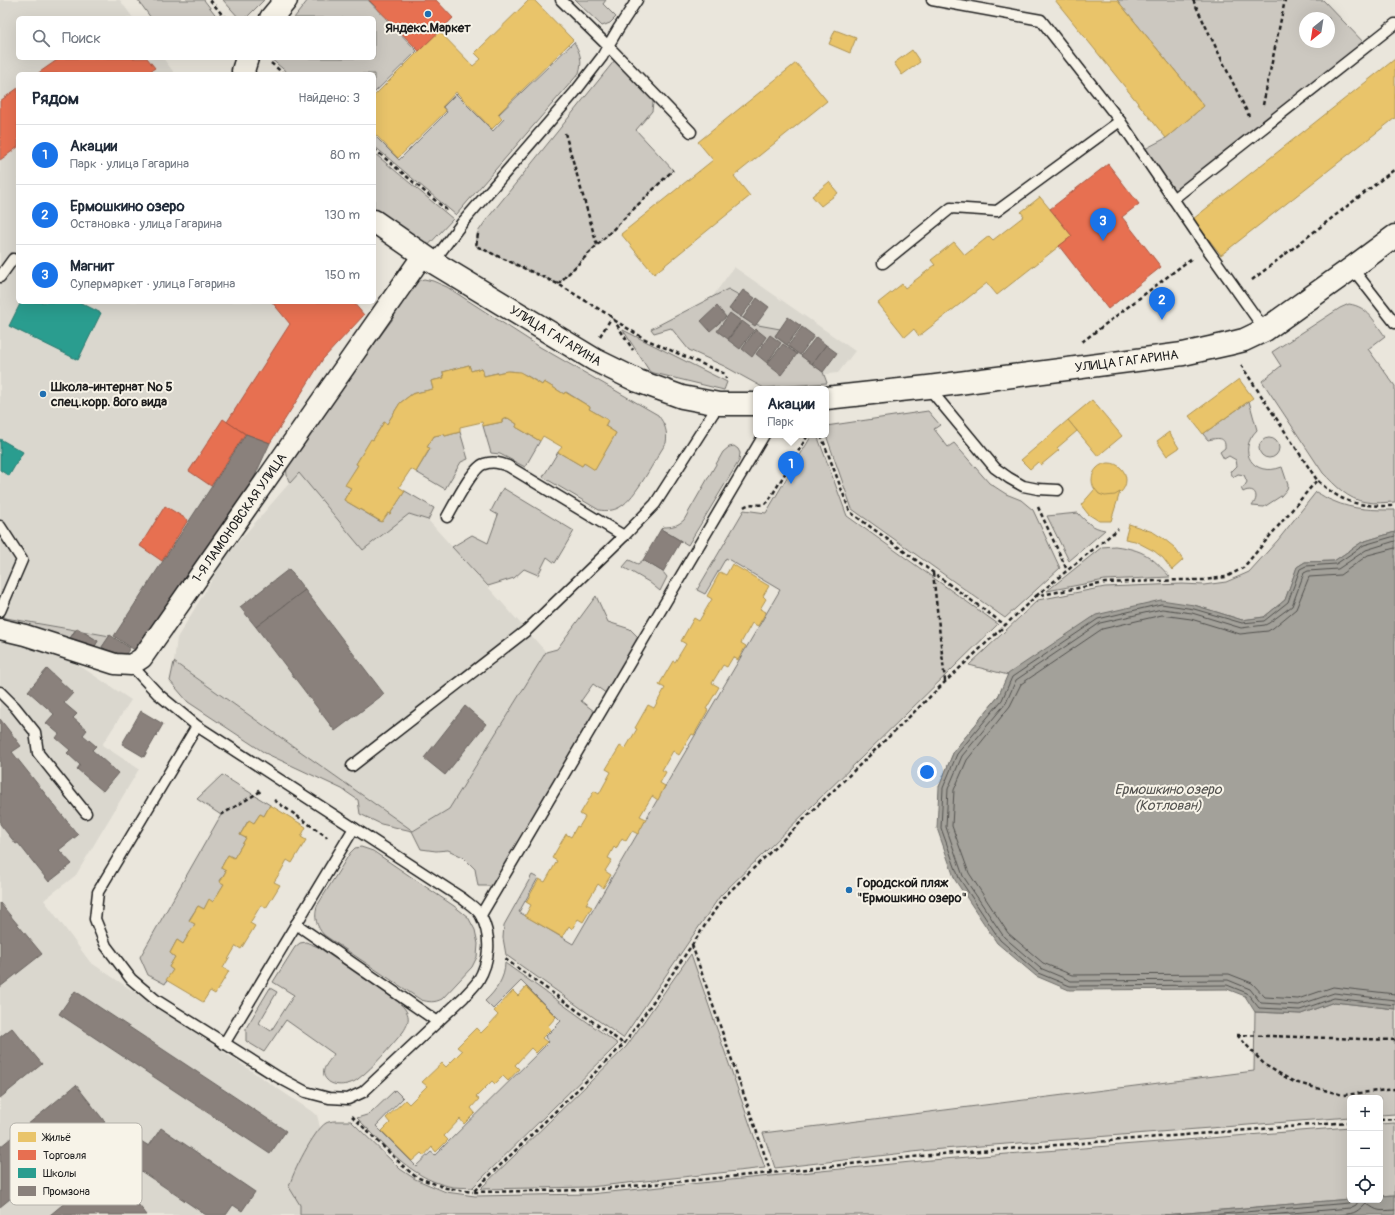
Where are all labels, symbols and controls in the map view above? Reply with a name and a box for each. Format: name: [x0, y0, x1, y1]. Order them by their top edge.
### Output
marker: Яндекс.Маркет: [423, 9, 433, 19]
north arrow: [1299, 12, 1335, 48]
search box: [16, 16, 376, 60]
place label: Яндекс.Маркет: [385, 20, 471, 36]
icon: search: [30, 27, 52, 49]
text: Поиск: [62, 29, 101, 48]
text: Рядом: [32, 88, 79, 109]
text: Найдено: 3: [298, 90, 360, 106]
text: Акации: [70, 137, 117, 156]
text: 1: [42, 147, 48, 163]
text: 80 m: [330, 147, 360, 163]
text: Парк · улица Гагарина: [70, 156, 189, 172]
text: Ермошкино озеро: [70, 197, 184, 216]
text: 2: [41, 207, 49, 223]
text: 130 m: [324, 207, 360, 223]
pin: 3: [1090, 208, 1116, 241]
text: Остановка · улица Гагарина: [70, 216, 222, 232]
text: Магнит: [70, 257, 115, 276]
text: 3: [41, 267, 49, 283]
text: 150 m: [325, 267, 360, 283]
text: Супермаркет · улица Гагарина: [70, 276, 235, 292]
pin: 2: [1149, 287, 1175, 320]
street label: УЛИЦА ГАГАРИНА: [507, 302, 604, 370]
street label: УЛИЦА ГАГАРИНА: [1074, 347, 1180, 376]
place label: Школа-интернат № 5 спец.корр. 8ого вида: [50, 379, 173, 410]
popup: [753, 386, 829, 438]
marker: Школа-интернат № 5 спец.корр. 8ого вида: [38, 389, 48, 399]
text: Акации: [767, 395, 815, 414]
text: Парк: [767, 414, 794, 430]
street label: 1-Я ЛАМОНОВСКАЯ УЛИЦА: [189, 450, 291, 586]
pin: 1: [778, 451, 804, 484]
your location: [917, 762, 937, 782]
water label: Ермошкино озеро (Котлован): [1115, 781, 1223, 814]
place label: Городской пляж "Ермошкино озеро": [857, 875, 967, 906]
marker: Городской пляж "Ермошкино озеро": [844, 885, 854, 895]
map controls: [1347, 1095, 1383, 1203]
button: +: [1347, 1095, 1383, 1131]
legend: [10, 1123, 142, 1205]
text: Жильё: [41, 1131, 71, 1144]
button: −: [1347, 1131, 1383, 1167]
text: Торговля: [43, 1149, 86, 1162]
text: Школы: [43, 1167, 76, 1180]
button: locate: [1347, 1167, 1383, 1203]
text: Промзона: [43, 1185, 90, 1198]

